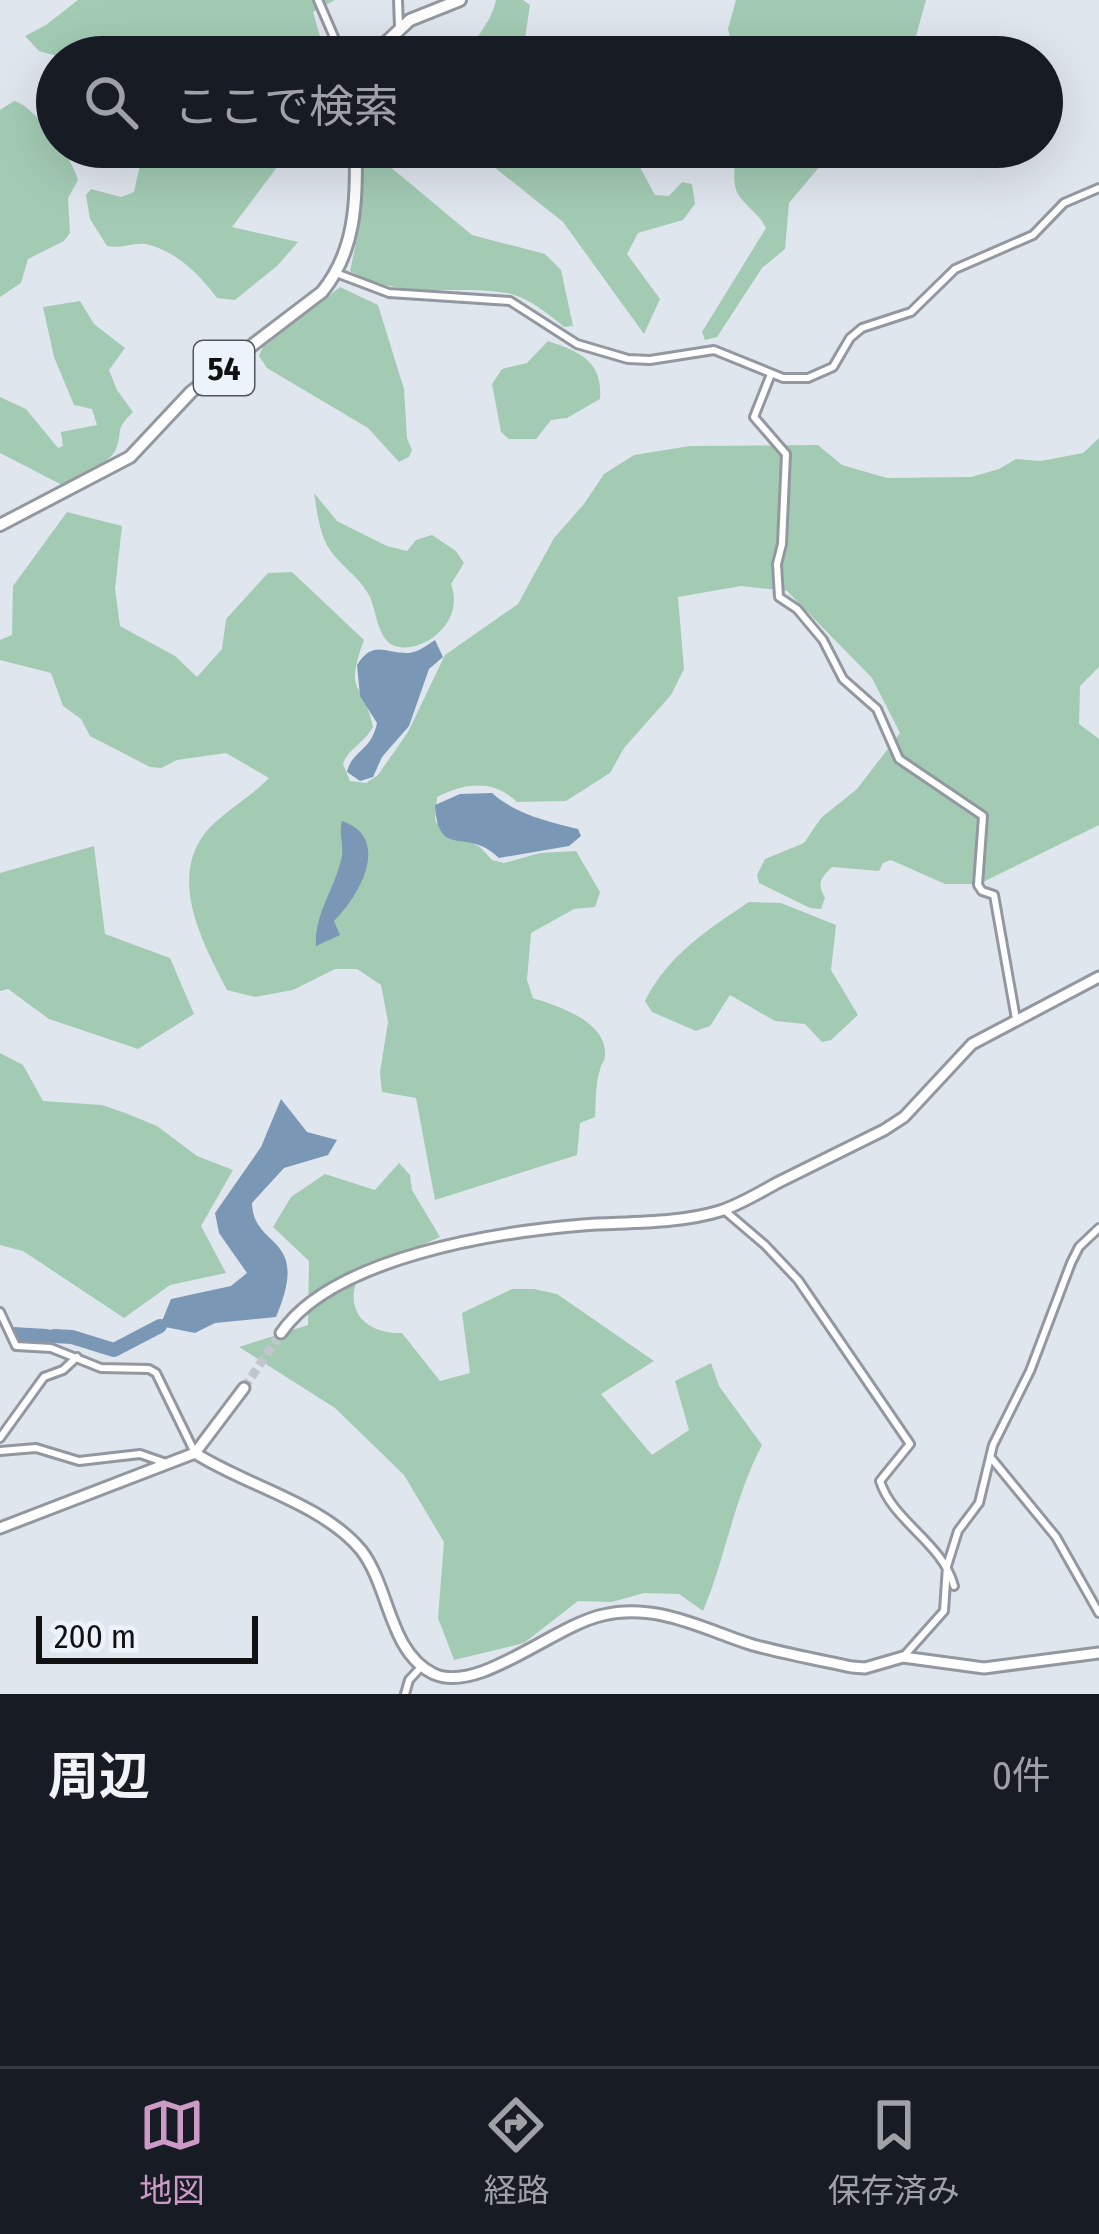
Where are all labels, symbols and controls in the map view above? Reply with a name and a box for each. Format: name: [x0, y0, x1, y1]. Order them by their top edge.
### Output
search box: [36, 36, 1063, 168]
icon: search: [78, 69, 144, 135]
text: ここで検索: [174, 80, 399, 134]
road number: 54: [194, 341, 254, 395]
scale bar: [36, 1610, 258, 1663]
text: 200 m: [54, 1617, 136, 1657]
text: 周辺: [48, 1746, 150, 1808]
text: 0件: [992, 1753, 1051, 1799]
tab: 地図: [139, 2092, 205, 2212]
tab: 経路: [483, 2092, 549, 2212]
tab: 保存済み: [828, 2092, 960, 2212]

